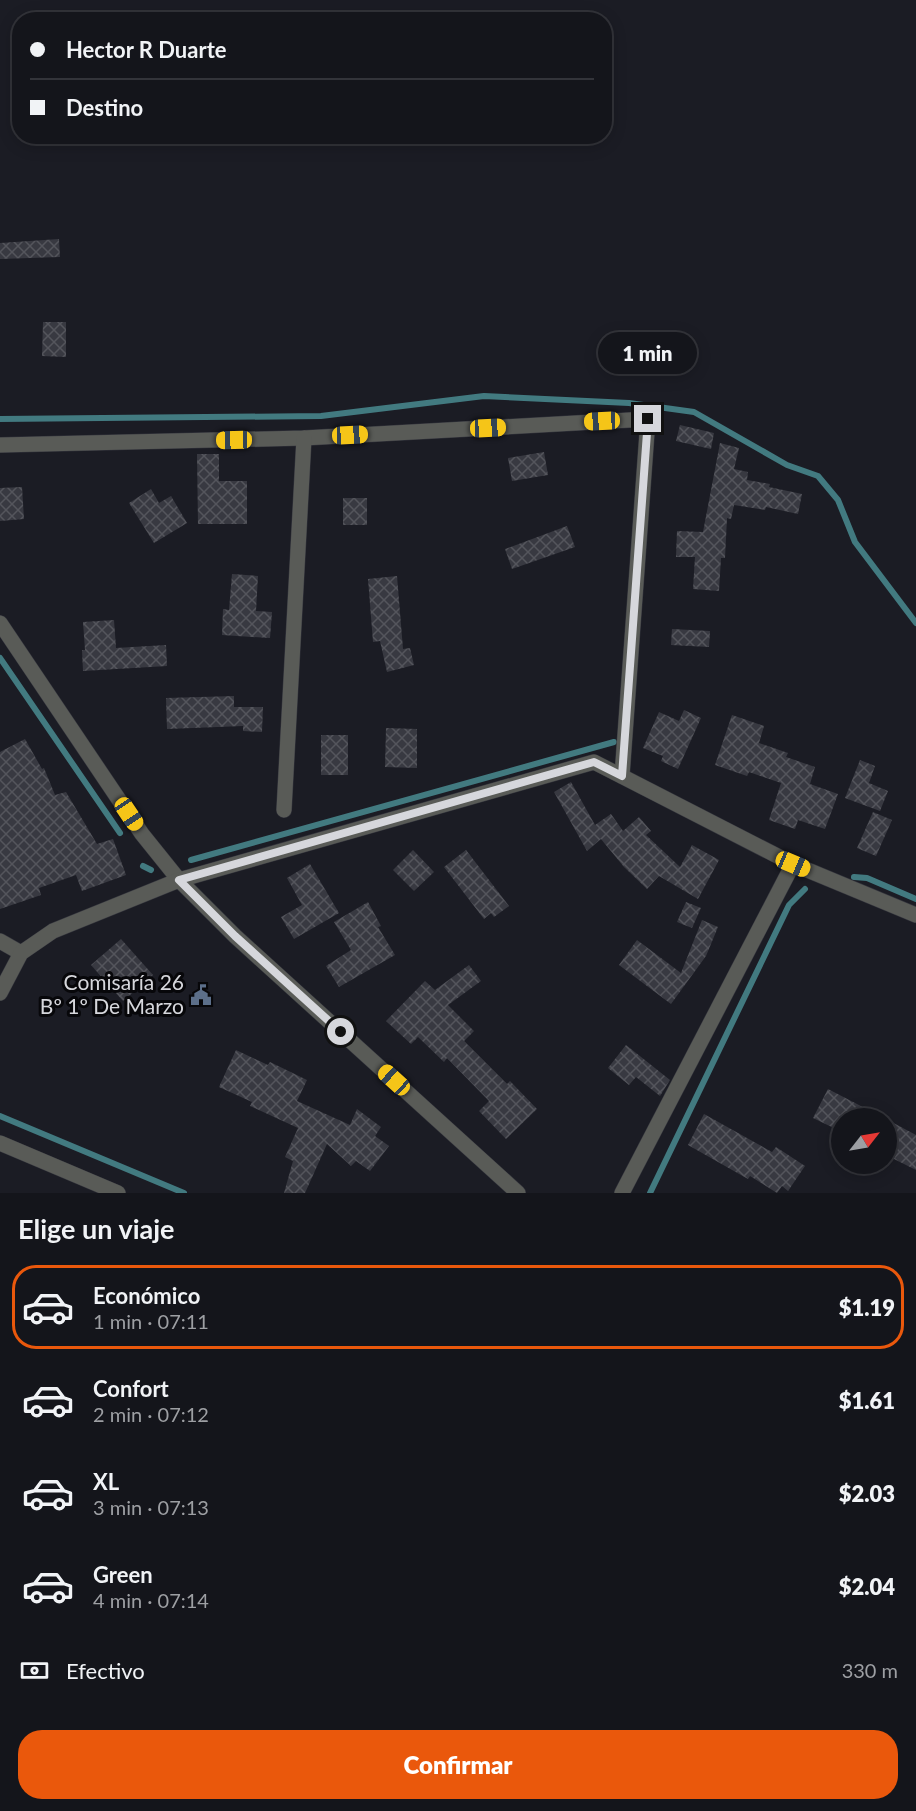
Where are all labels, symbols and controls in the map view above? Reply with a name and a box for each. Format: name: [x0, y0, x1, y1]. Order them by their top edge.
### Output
text: Hector R Duarte: [66, 36, 226, 63]
text: Destino: [66, 94, 143, 121]
callout: 1 min: [598, 332, 698, 374]
text: 1 min: [623, 341, 672, 365]
route end: [634, 405, 661, 432]
car: [584, 411, 620, 431]
car: [470, 418, 506, 438]
car: [332, 425, 368, 445]
car: [216, 431, 252, 449]
car: [111, 794, 147, 834]
car: [773, 849, 813, 879]
place label: Comisaría 26 Bº 1º De Marzo: [40, 969, 184, 1018]
public building icon: Comisaría 26 Bº 1º De Marzo: [189, 983, 213, 1007]
route start: [327, 1018, 354, 1045]
car: [375, 1061, 413, 1099]
north arrow: [831, 1108, 897, 1174]
map controls: [831, 1108, 897, 1174]
text: Elige un viaje: [18, 1212, 175, 1245]
icon: car: [21, 1280, 75, 1334]
text: Económico: [93, 1282, 200, 1309]
text: $1.19: [839, 1294, 895, 1321]
text: 1 min · 07:11: [93, 1309, 209, 1333]
icon: car: [21, 1373, 75, 1427]
text: Confort: [93, 1375, 169, 1402]
text: $1.61: [839, 1387, 895, 1414]
text: 2 min · 07:12: [93, 1402, 209, 1426]
icon: car: [21, 1466, 75, 1520]
text: XL: [93, 1468, 119, 1495]
text: $2.03: [839, 1480, 895, 1507]
text: 3 min · 07:13: [93, 1495, 209, 1519]
icon: car: [21, 1559, 75, 1613]
text: Green: [93, 1561, 153, 1588]
text: $2.04: [839, 1573, 895, 1600]
text: 4 min · 07:14: [93, 1588, 209, 1612]
icon: cash: [18, 1654, 51, 1687]
text: Efectivo: [66, 1657, 145, 1684]
text: 330 m: [842, 1658, 898, 1682]
button: Confirmar: [18, 1730, 898, 1799]

